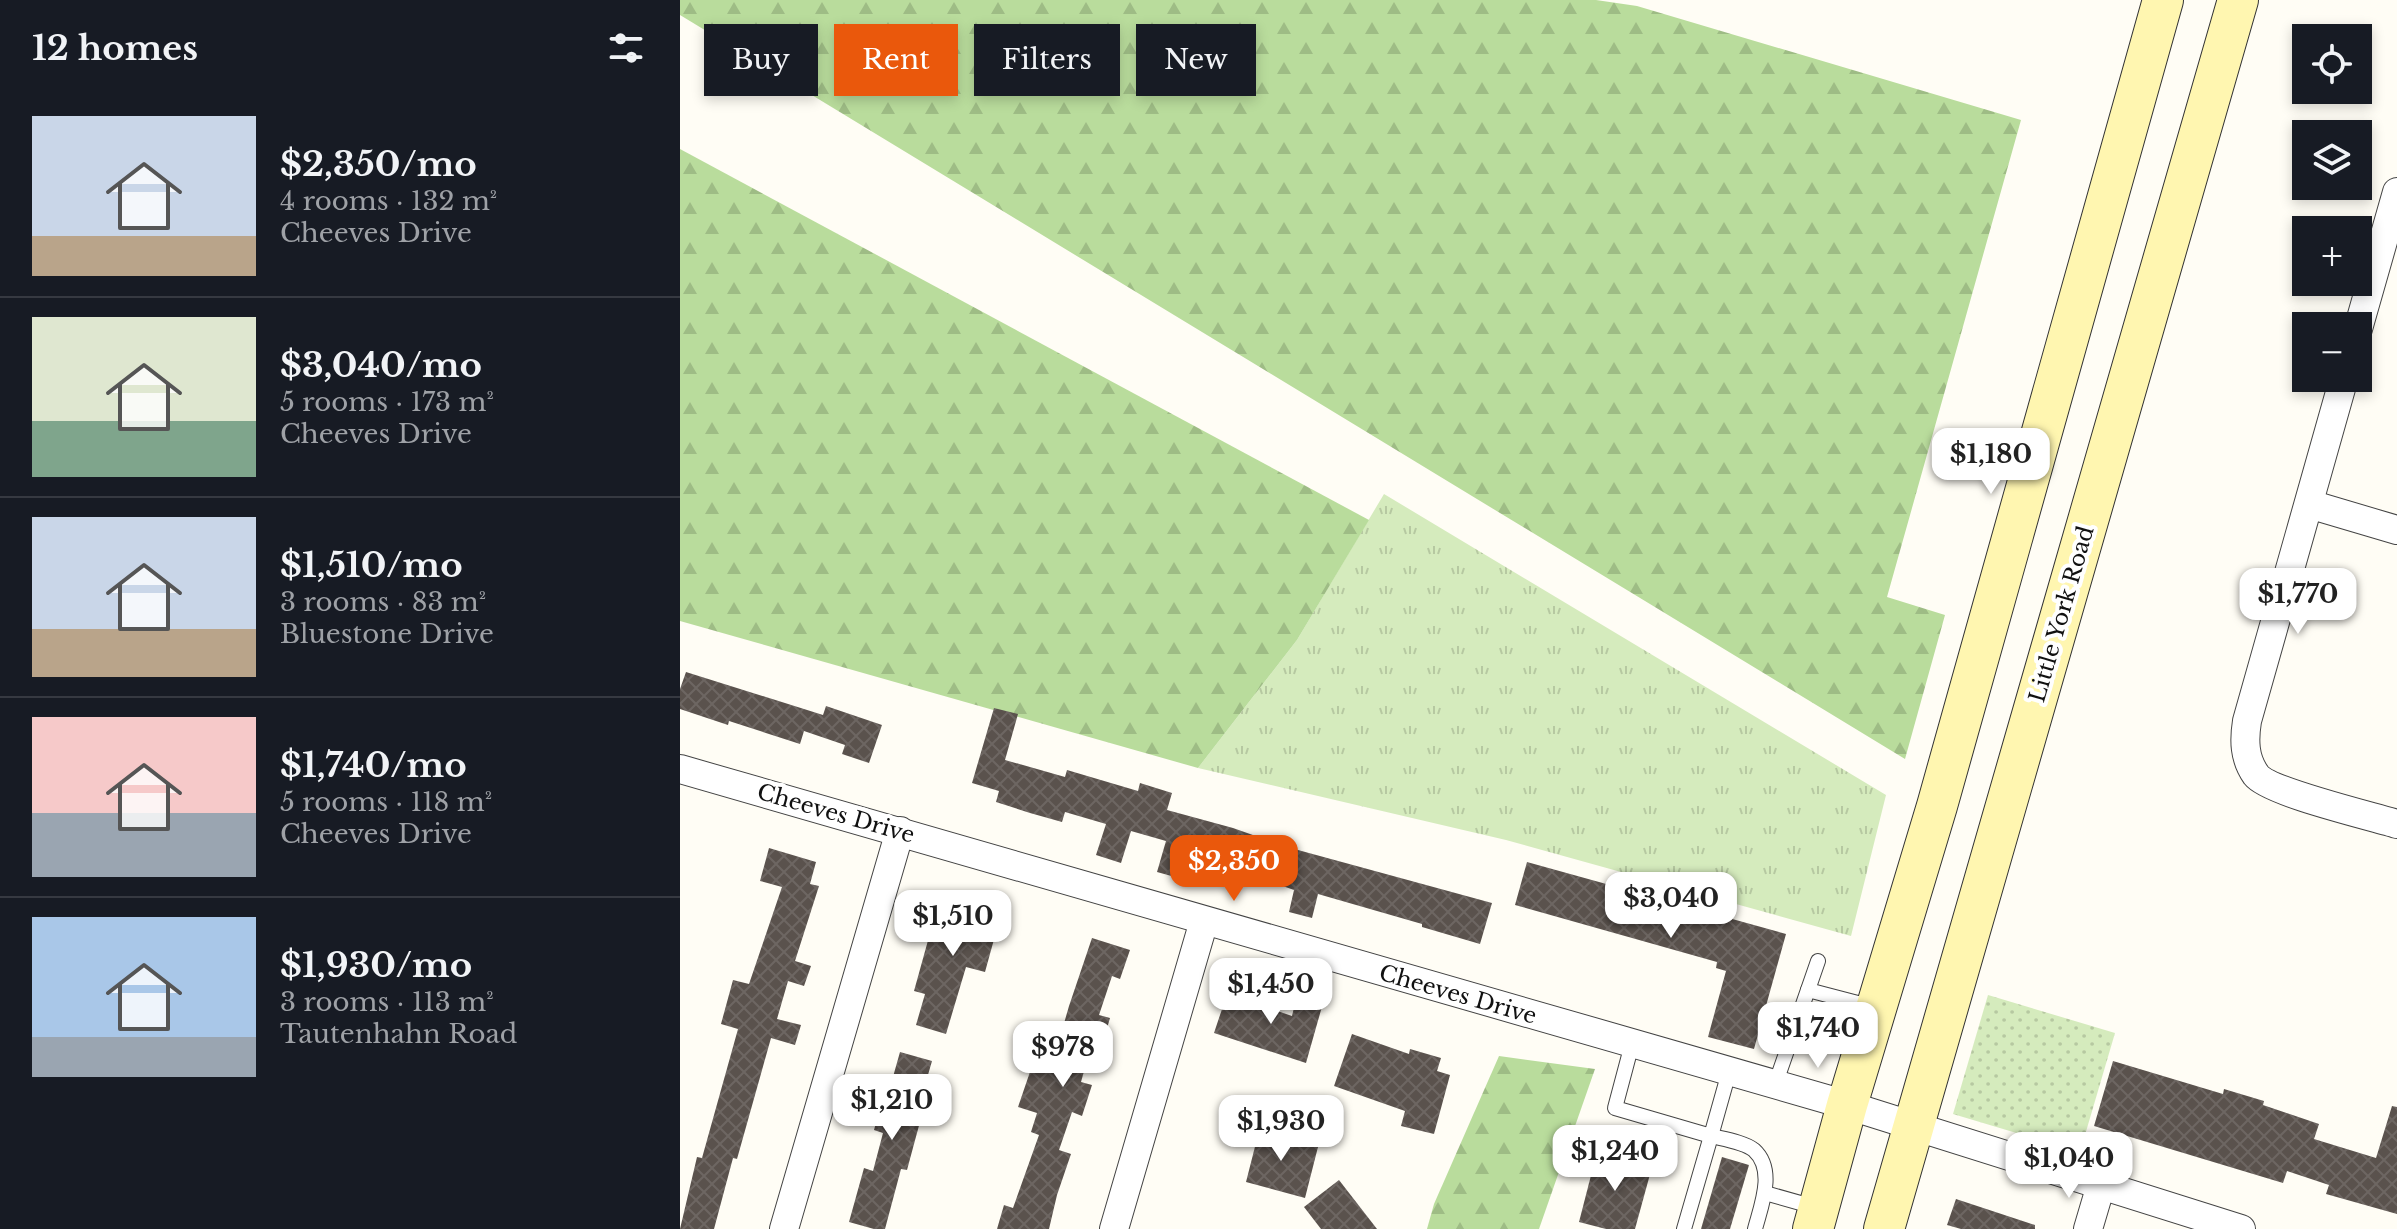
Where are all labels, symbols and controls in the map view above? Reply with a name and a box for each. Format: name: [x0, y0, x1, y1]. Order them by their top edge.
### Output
chip: Buy: [704, 24, 818, 96]
chip: Rent: [834, 24, 958, 96]
chip: Filters: [974, 24, 1120, 96]
chip: New: [1136, 24, 1256, 96]
map controls: [2292, 24, 2372, 392]
button: locate: [2292, 24, 2372, 104]
icon: filters: [604, 26, 648, 70]
text: 12 homes: [32, 27, 198, 69]
button: layers: [2292, 120, 2372, 200]
text: $2,350/mo: [280, 143, 477, 185]
icon: home: [96, 148, 192, 244]
text: 4 rooms · 132 m²: [280, 185, 497, 217]
button: +: [2292, 216, 2372, 296]
text: Cheeves Drive: [280, 217, 472, 249]
button: −: [2292, 312, 2372, 392]
text: $3,040/mo: [280, 344, 482, 386]
icon: home: [96, 349, 192, 445]
text: 5 rooms · 173 m²: [280, 386, 494, 418]
text: Cheeves Drive: [280, 418, 472, 450]
pin: $1,180: [1926, 428, 2056, 496]
text: $1,180: [1950, 438, 2032, 470]
street label: Little York Road: [2023, 523, 2100, 705]
text: $1,510/mo: [280, 544, 463, 586]
icon: home: [96, 549, 192, 645]
pin: $1,770: [2233, 568, 2363, 636]
text: $1,770: [2257, 578, 2339, 610]
text: 3 rooms · 83 m²: [280, 586, 486, 618]
text: Bluestone Drive: [280, 618, 494, 650]
text: $1,740/mo: [280, 744, 467, 786]
icon: home: [96, 749, 192, 845]
street label: Cheeves Drive: [754, 778, 918, 849]
text: 5 rooms · 118 m²: [280, 786, 492, 818]
text: Cheeves Drive: [280, 818, 472, 850]
pin: $2,350: [1169, 835, 1299, 903]
text: $2,350: [1188, 845, 1280, 877]
pin: $3,040: [1606, 872, 1736, 940]
text: $3,040: [1623, 882, 1719, 914]
pin: $1,510: [888, 890, 1018, 958]
text: $1,510: [912, 900, 994, 932]
text: $1,930/mo: [280, 944, 472, 986]
icon: home: [96, 949, 192, 1045]
pin: $1,450: [1206, 958, 1336, 1026]
street label: Cheeves Drive: [1376, 959, 1540, 1030]
text: $1,450: [1227, 968, 1315, 1000]
text: 3 rooms · 113 m²: [280, 986, 494, 1018]
pin: $1,740: [1753, 1002, 1883, 1070]
text: $1,740: [1776, 1012, 1860, 1044]
text: Tautenhahn Road: [280, 1018, 517, 1050]
pin: $978: [1016, 1021, 1110, 1089]
text: $978: [1031, 1031, 1095, 1063]
pin: $1,210: [827, 1074, 957, 1142]
text: $1,210: [851, 1084, 933, 1116]
pin: $1,930: [1216, 1095, 1346, 1163]
text: $1,930: [1237, 1105, 1325, 1137]
pin: $1,240: [1550, 1125, 1680, 1193]
pin: $1,040: [2004, 1132, 2134, 1200]
text: $1,240: [1571, 1135, 1659, 1167]
text: $1,040: [2024, 1142, 2114, 1174]

